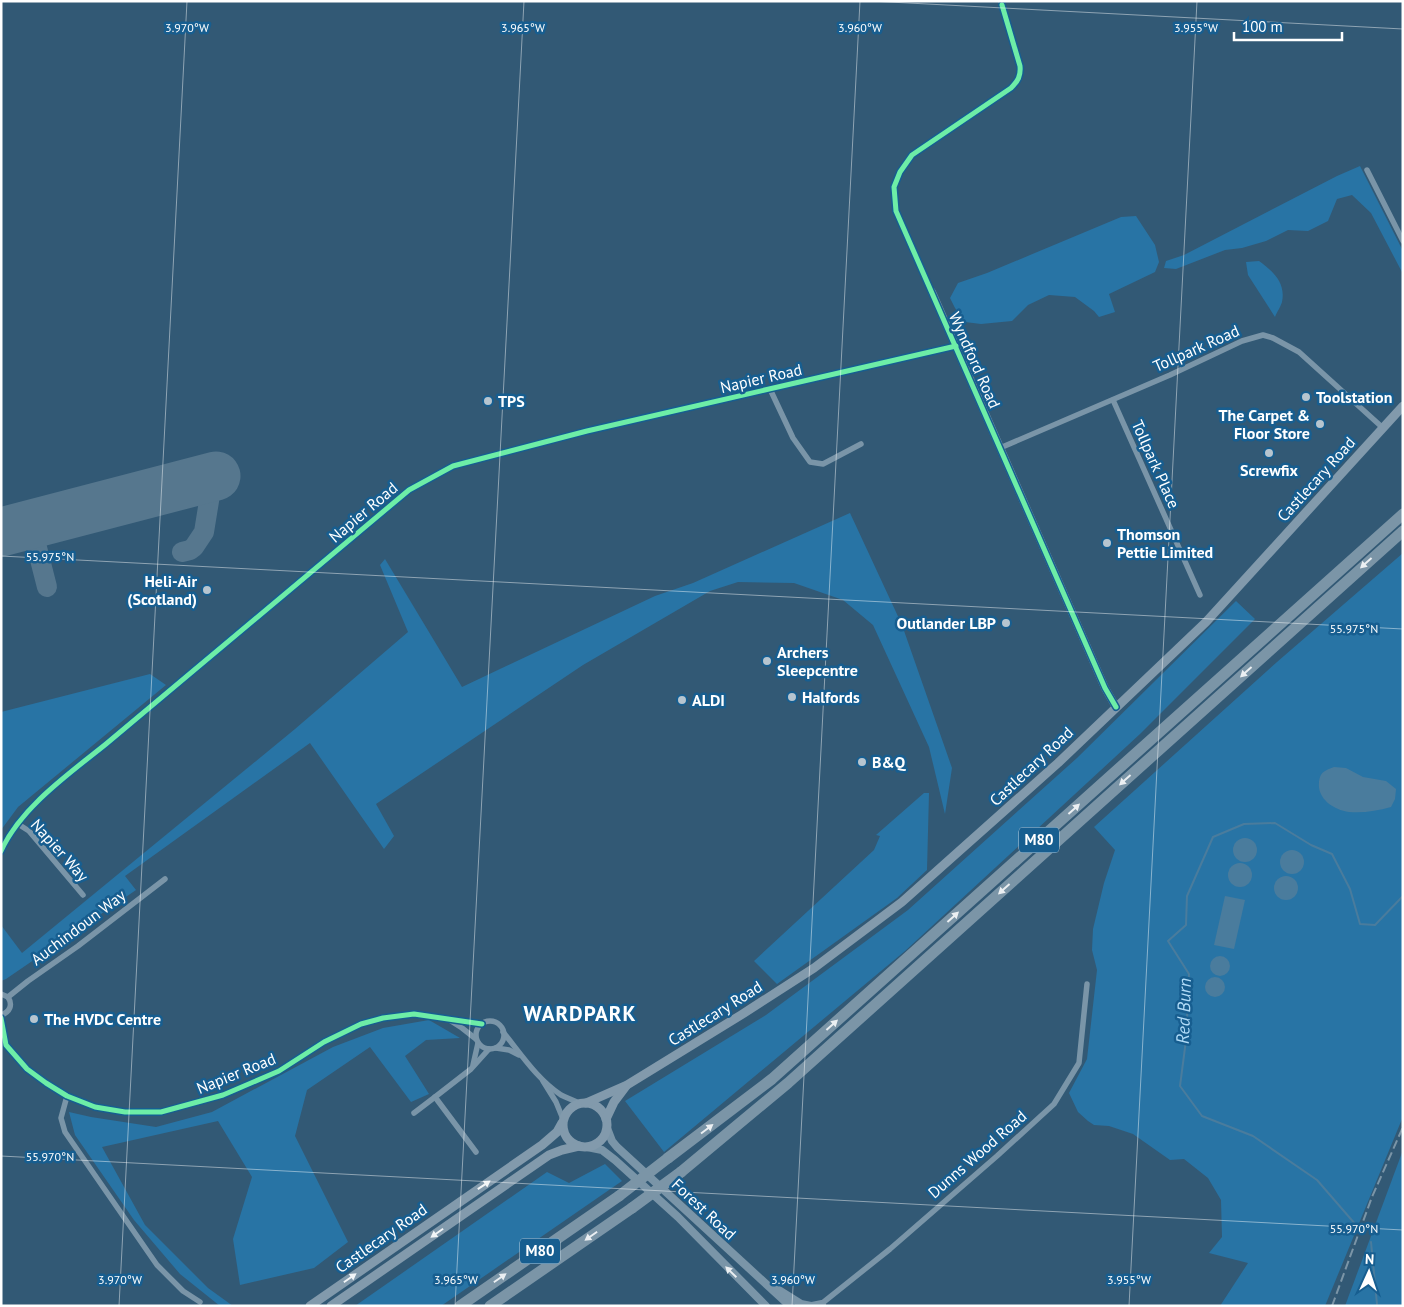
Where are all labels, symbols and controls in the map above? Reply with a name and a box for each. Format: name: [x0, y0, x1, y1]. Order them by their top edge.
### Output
scale bar: [1234, 10, 1342, 42]
text: 100 m: [1242, 17, 1283, 36]
text: 3.970°W: [165, 20, 209, 35]
text: 3.965°W: [501, 20, 545, 35]
text: 3.960°W: [838, 20, 882, 35]
text: 3.955°W: [1174, 20, 1218, 35]
street label: Wyndford Road: [945, 309, 1005, 411]
street label: Tollpark Road: [1150, 320, 1242, 376]
street label: Napier Road: [718, 359, 804, 397]
place label: Toolstation: [1316, 387, 1392, 407]
place label: TPS: [498, 391, 525, 411]
marker: Toolstation: [1300, 391, 1312, 403]
marker: TPS: [482, 395, 494, 407]
place label: The Carpet & Floor Store: [1218, 405, 1310, 443]
street label: Tollpark Place: [1128, 417, 1184, 511]
marker: The Carpet & Floor Store: [1314, 418, 1326, 430]
street label: Castlecary Road: [1273, 432, 1359, 526]
marker: Screwfix: [1263, 447, 1275, 459]
place label: Screwfix: [1240, 460, 1299, 480]
street label: Napier Road: [325, 478, 401, 546]
place label: Thomson Pettie Limited: [1117, 524, 1213, 562]
marker: Thomson Pettie Limited: [1101, 537, 1113, 549]
text: 55.975°N: [26, 549, 74, 564]
one-way arrow: [1361, 557, 1373, 569]
place label: Heli-Air (Scotland): [127, 571, 197, 609]
marker: Heli-Air (Scotland): [201, 584, 213, 596]
place label: Outlander LBP: [896, 613, 996, 633]
marker: Outlander LBP: [1000, 617, 1012, 629]
text: 55.975°N: [1330, 621, 1378, 636]
place label: Archers Sleepcentre: [777, 642, 858, 680]
marker: Archers Sleepcentre: [761, 655, 773, 667]
one-way arrow: [1240, 666, 1252, 678]
place label: Halfords: [802, 687, 860, 707]
place label: ALDI: [692, 690, 725, 710]
marker: Halfords: [786, 691, 798, 703]
marker: ALDI: [676, 694, 688, 706]
street label: Castlecary Road: [985, 722, 1077, 810]
place label: B&Q: [872, 752, 906, 772]
marker: B&Q: [856, 756, 868, 768]
one-way arrow: [1118, 775, 1131, 786]
one-way arrow: [1068, 803, 1081, 814]
street label: Napier Way: [27, 815, 94, 886]
road number: M80: [1019, 828, 1059, 852]
one-way arrow: [998, 883, 1010, 895]
street label: Auchindoun Way: [27, 885, 130, 969]
one-way arrow: [947, 911, 959, 923]
street label: Castlecary Road: [664, 976, 766, 1050]
water label: Red Burn: [1171, 977, 1196, 1044]
district label: WARDPARK: [524, 1000, 636, 1027]
place label: The HVDC Centre: [44, 1009, 161, 1029]
marker: The HVDC Centre: [28, 1013, 40, 1025]
one-way arrow: [825, 1019, 837, 1031]
street label: Napier Road: [194, 1048, 278, 1098]
street label: Dunns Wood Road: [924, 1106, 1030, 1202]
one-way arrow: [700, 1123, 713, 1134]
text: 55.970°N: [26, 1149, 74, 1164]
street label: Forest Road: [668, 1174, 740, 1244]
one-way arrow: [477, 1181, 490, 1190]
street label: Castlecary Road: [331, 1199, 431, 1277]
text: 55.970°N: [1330, 1221, 1378, 1236]
one-way arrow: [430, 1228, 443, 1238]
one-way arrow: [585, 1231, 598, 1241]
road number: M80: [520, 1238, 560, 1264]
north arrow: [1344, 1247, 1394, 1297]
text: N: [1365, 1250, 1375, 1268]
one-way arrow: [725, 1266, 737, 1278]
text: 3.970°W: [98, 1272, 142, 1287]
text: 3.965°W: [434, 1272, 478, 1287]
text: 3.960°W: [771, 1272, 815, 1287]
text: 3.955°W: [1107, 1272, 1151, 1287]
one-way arrow: [343, 1273, 357, 1283]
one-way arrow: [494, 1273, 507, 1283]

